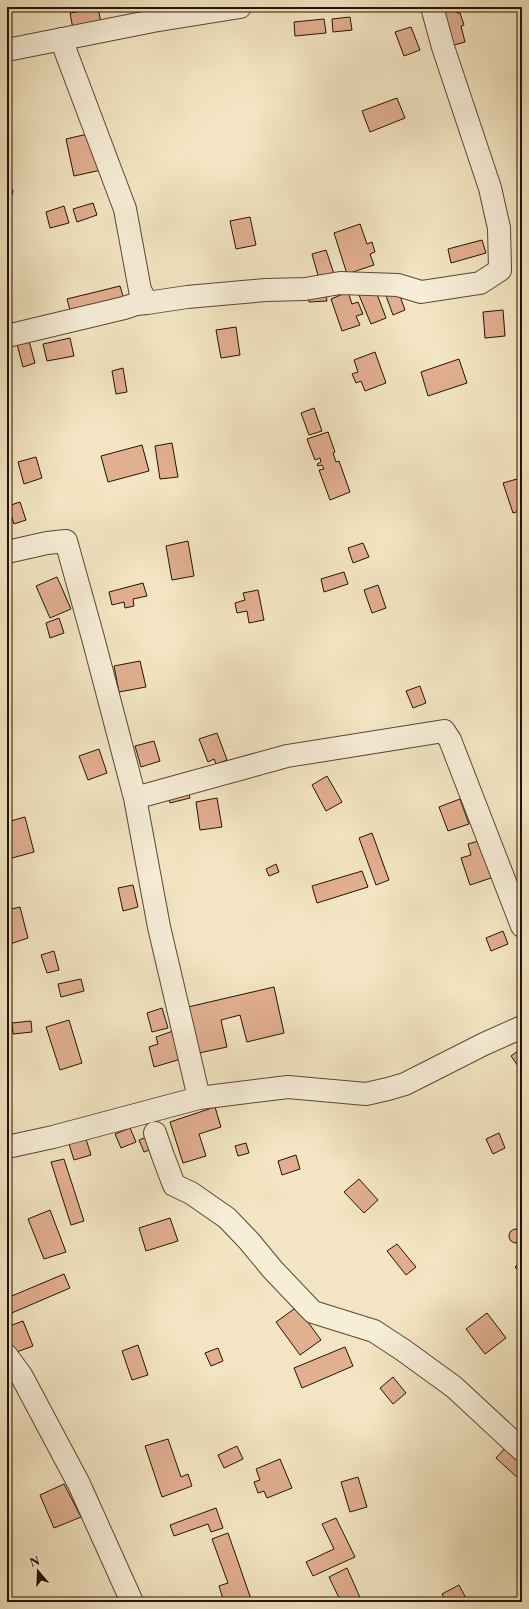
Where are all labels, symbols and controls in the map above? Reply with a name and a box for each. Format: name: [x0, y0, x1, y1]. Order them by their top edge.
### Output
north arrow: [18, 1551, 58, 1591]
text: N: [28, 1553, 42, 1570]

